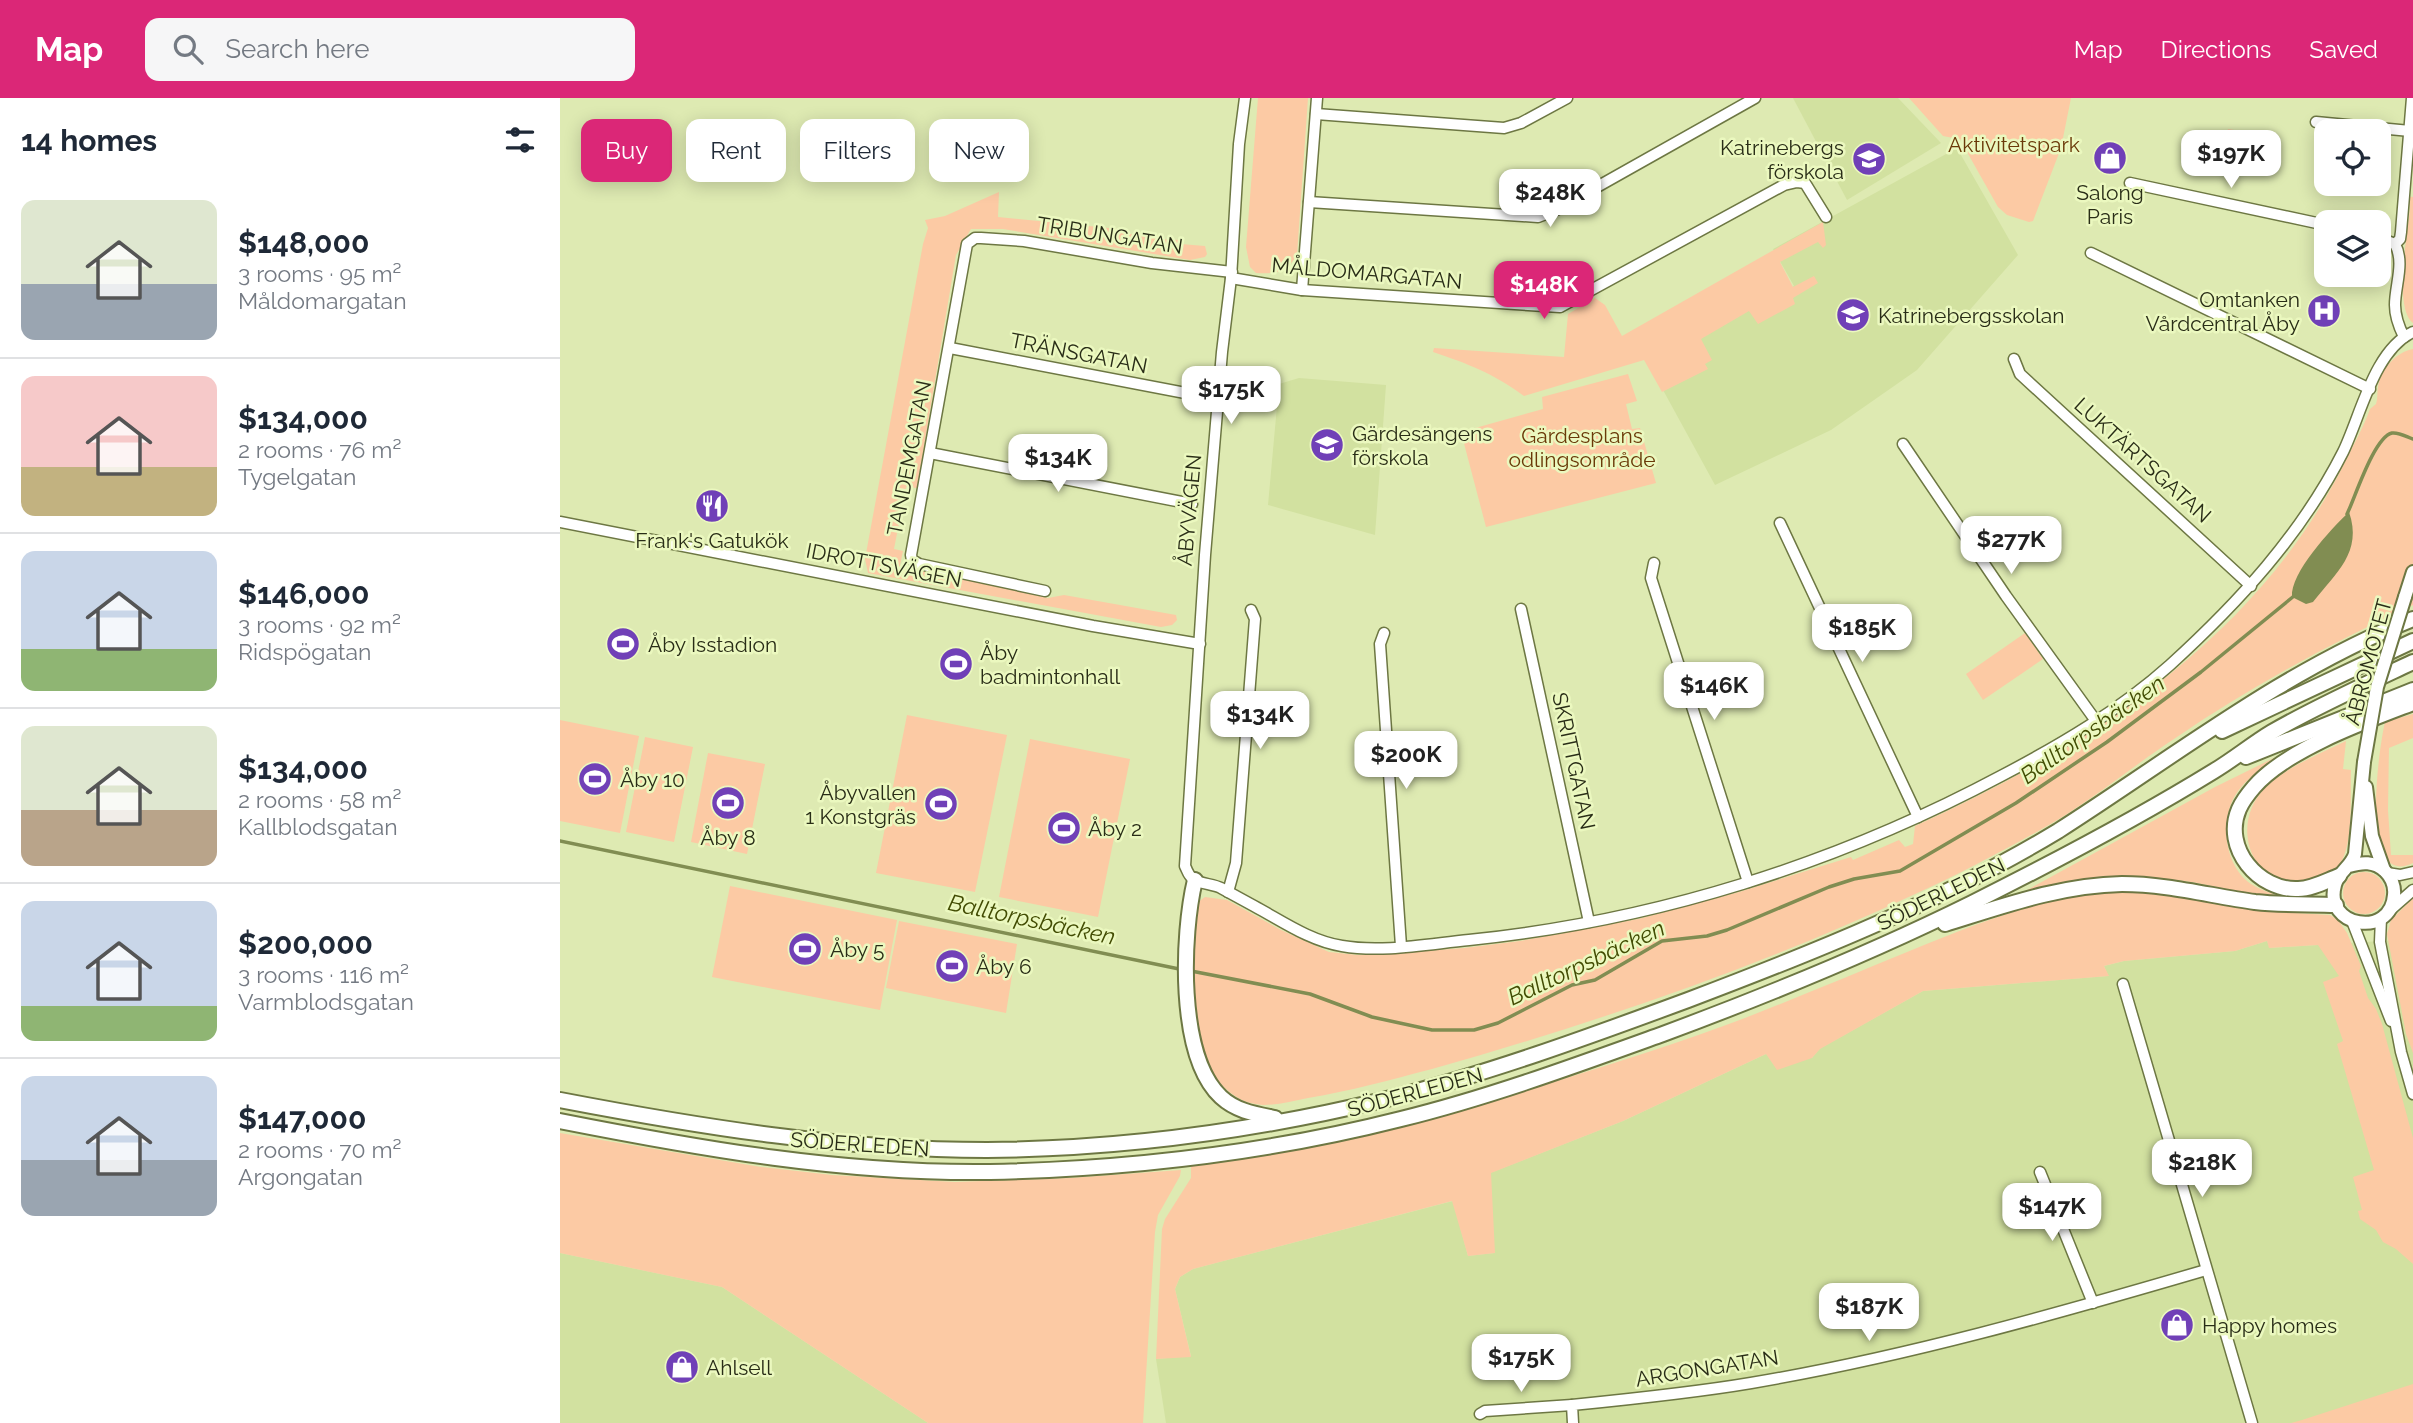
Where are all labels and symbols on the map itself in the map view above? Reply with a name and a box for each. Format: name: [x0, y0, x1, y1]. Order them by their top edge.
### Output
pin: $197K: [2182, 130, 2280, 190]
park label: Aktivitetspark: [1948, 132, 2080, 157]
place label: Katrinebergs förskola: [1720, 135, 1844, 184]
shop icon: Salong Paris: [2091, 139, 2129, 177]
school or university icon: Katrinebergs förskola: [1850, 140, 1888, 178]
pin: $248K: [1501, 170, 1599, 229]
place label: Salong Paris: [2076, 180, 2144, 229]
street label: TRIBUNGATAN: [1035, 211, 1185, 259]
street label: MÅLDOMARGATAN: [1270, 252, 1464, 294]
pin: $148K: [1495, 262, 1593, 321]
place label: Omtanken Vårdcentral Åby: [2146, 287, 2300, 336]
hospital icon: Omtanken Vårdcentral Åby: [2305, 292, 2343, 330]
school or university icon: Katrinebergsskolan: [1834, 296, 1872, 334]
place label: Katrinebergsskolan: [1878, 303, 2065, 328]
street label: TRÄNSGATAN: [1008, 327, 1150, 379]
pin: $175K: [1182, 366, 1280, 426]
street label: TANDEMGATAN: [882, 378, 936, 538]
street label: LUKTÄRTSGATAN: [2070, 392, 2216, 528]
place label: Gärdesängens förskola: [1352, 421, 1492, 470]
park label: Gärdesplans odlingsområde: [1508, 423, 1656, 472]
school or university icon: Gärdesängens förskola: [1308, 426, 1346, 464]
pin: $134K: [1009, 434, 1107, 494]
street label: ÅBYVÄGEN: [1172, 453, 1206, 567]
restaurant icon: Frank's Gatukök: [693, 487, 731, 525]
pin: $277K: [1962, 517, 2060, 576]
place label: Frank's Gatukök: [635, 528, 789, 553]
street label: IDROTTSVÄGEN: [804, 538, 964, 592]
street label: ÅBROMOTET: [2339, 596, 2397, 728]
pin: $185K: [1813, 604, 1911, 664]
sports icon: Åby Isstadion: [604, 625, 642, 663]
place label: Åby Isstadion: [648, 632, 777, 657]
place label: Åby badmintonhall: [980, 640, 1120, 689]
sports icon: Åby badmintonhall: [937, 645, 975, 683]
pin: $146K: [1665, 662, 1763, 722]
water label: Balltorpsbäcken: [2015, 669, 2169, 789]
street label: SKRITTGATAN: [1547, 690, 1601, 832]
pin: $134K: [1211, 692, 1309, 751]
pin: $200K: [1357, 732, 1455, 791]
sports icon: Åby 10: [576, 760, 614, 798]
place label: Åby 10: [620, 767, 685, 792]
place label: Åbyvallen 1 Konstgräs: [805, 780, 916, 829]
sports icon: Åby 8: [709, 784, 747, 822]
sports icon: Åbyvallen 1 Konstgräs: [922, 785, 960, 823]
sports icon: Åby 2: [1045, 809, 1083, 847]
place label: Åby 2: [1088, 816, 1142, 841]
place label: Åby 8: [700, 825, 756, 850]
street label: SÖDERLEDEN: [1873, 852, 2009, 936]
water label: Balltorpsbäcken: [946, 888, 1118, 950]
water label: Balltorpsbäcken: [1503, 914, 1669, 1010]
sports icon: Åby 5: [786, 930, 824, 968]
place label: Åby 5: [830, 937, 884, 962]
sports icon: Åby 6: [933, 947, 971, 985]
place label: Åby 6: [976, 954, 1032, 979]
street label: SÖDERLEDEN: [1345, 1062, 1485, 1122]
street label: SÖDERLEDEN: [790, 1127, 930, 1161]
pin: $218K: [2153, 1140, 2251, 1199]
pin: $147K: [2003, 1184, 2101, 1243]
pin: $187K: [1820, 1284, 1918, 1343]
shop icon: Happy homes: [2158, 1306, 2196, 1344]
place label: Happy homes: [2202, 1313, 2337, 1338]
pin: $175K: [1472, 1334, 1570, 1394]
street label: ARGONGATAN: [1634, 1344, 1780, 1392]
shop icon: Ahlsell: [663, 1348, 701, 1386]
place label: Ahlsell: [706, 1355, 772, 1380]

